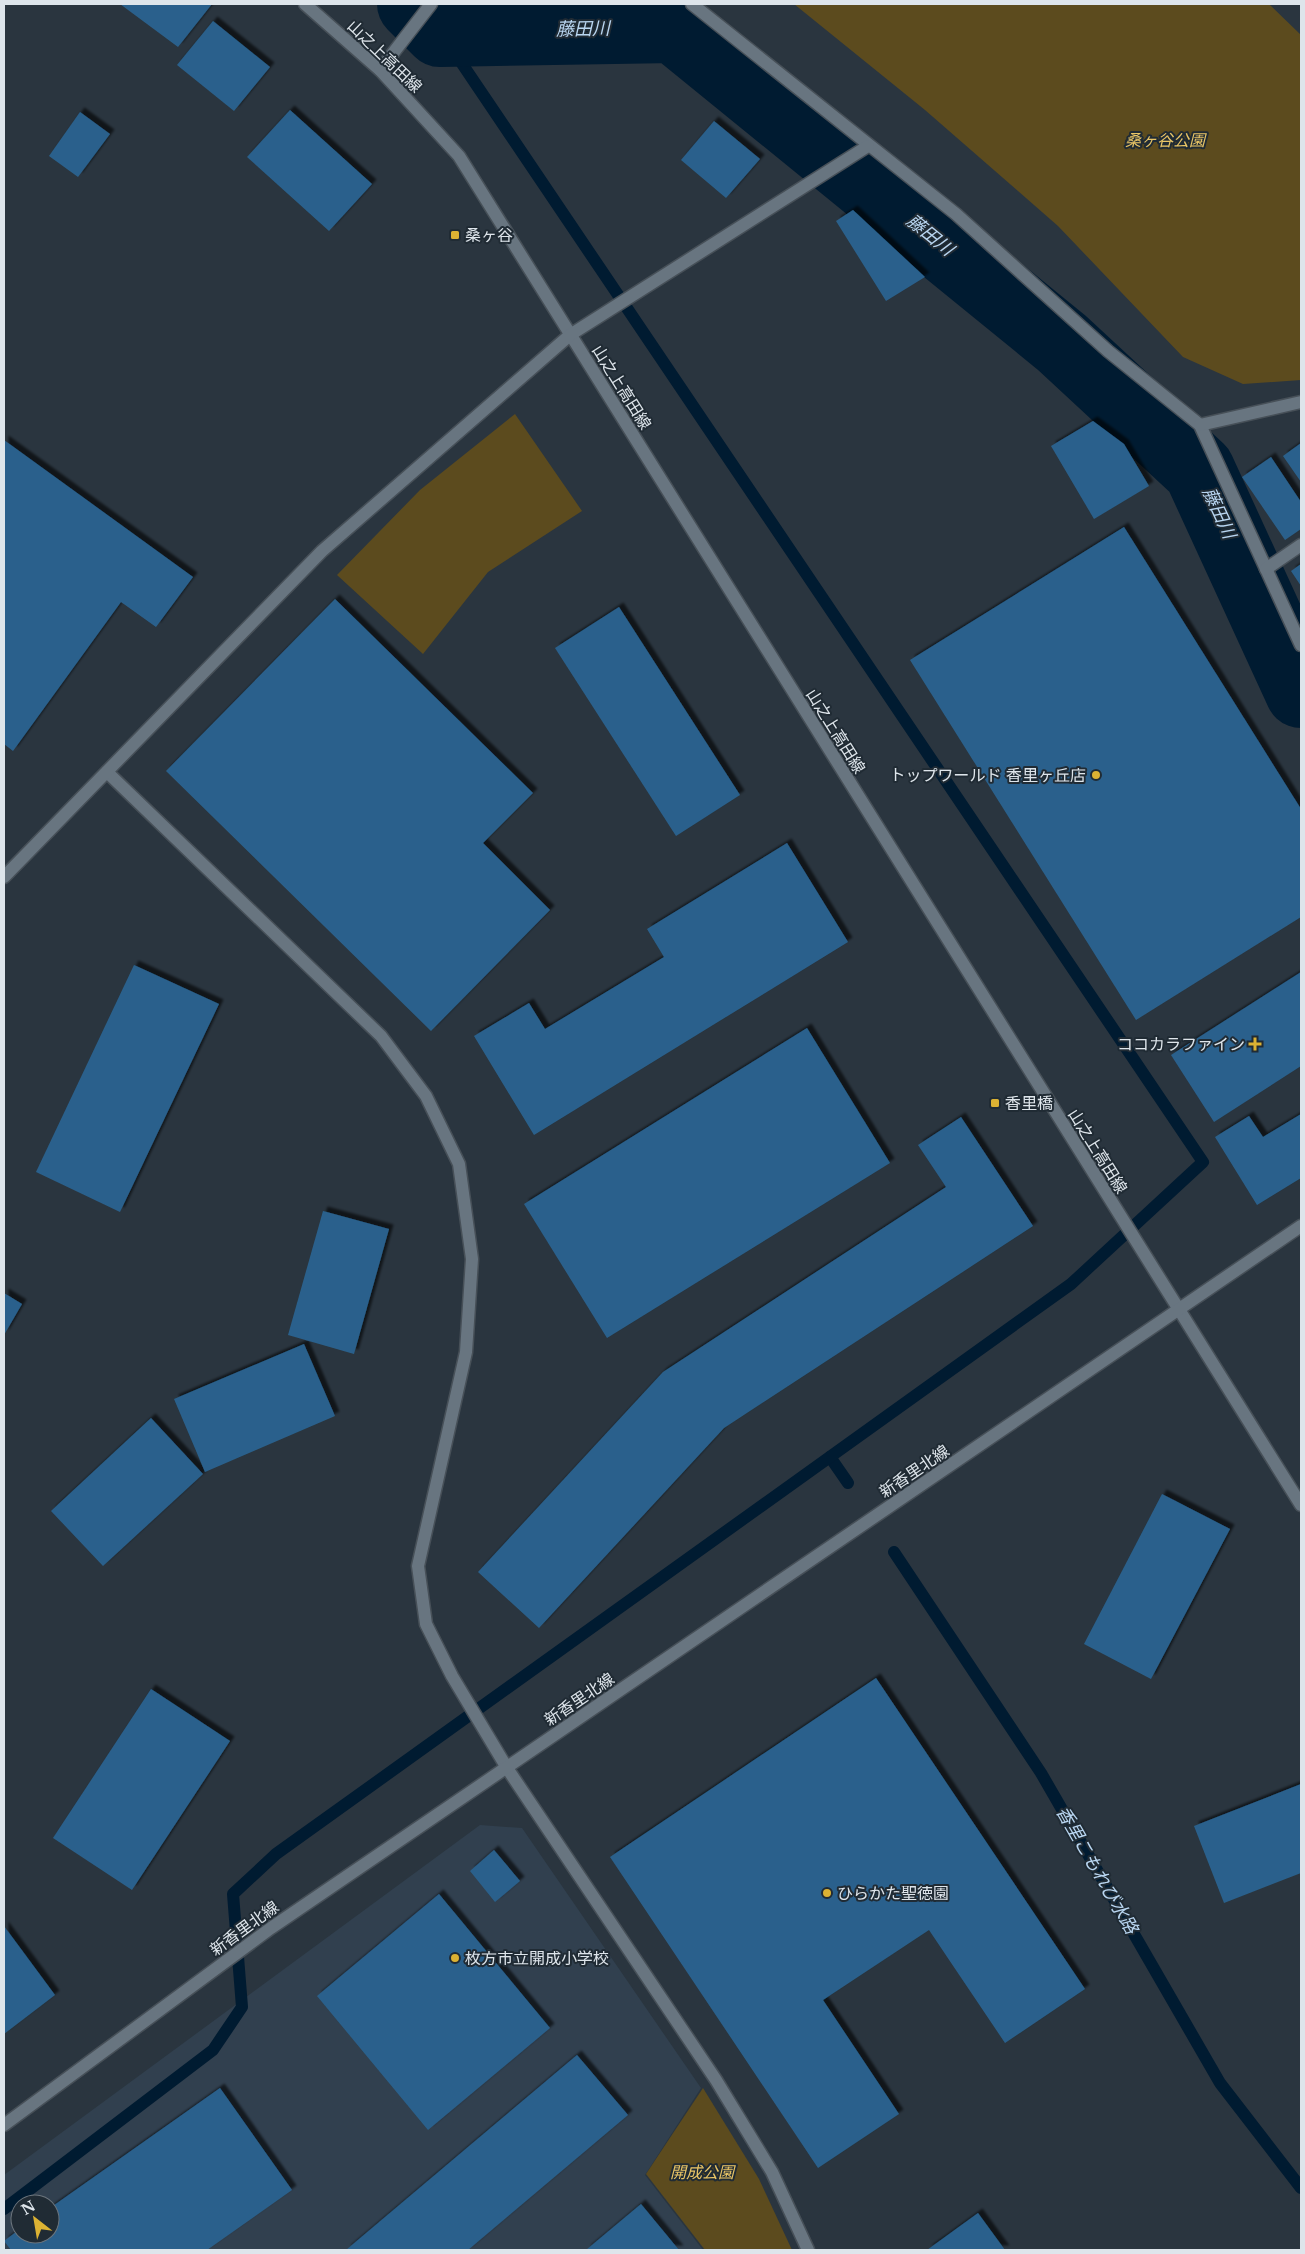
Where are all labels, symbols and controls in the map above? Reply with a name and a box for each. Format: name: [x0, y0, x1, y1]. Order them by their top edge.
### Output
street label: 山之上高田線: [344, 15, 426, 97]
water label: 藤田川: [556, 17, 612, 40]
park label: 桑ヶ谷公園: [1125, 130, 1207, 150]
water label: 藤田川: [902, 209, 959, 262]
place label: 桑ヶ谷: [465, 225, 513, 245]
marker: 桑ヶ谷: [449, 229, 461, 241]
street label: 山之上高田線: [588, 341, 656, 433]
water label: 藤田川: [1198, 484, 1241, 544]
street label: 山之上高田線: [802, 685, 870, 777]
place label: トップワールド 香里ヶ丘店: [889, 765, 1086, 785]
marker: トップワールド 香里ヶ丘店: [1090, 769, 1102, 781]
place label: ココカラファイン: [1117, 1034, 1245, 1054]
marker: ココカラファイン: [1249, 1038, 1261, 1050]
place label: 香里橋: [1005, 1093, 1053, 1113]
marker: 香里橋: [989, 1097, 1001, 1109]
street label: 山之上高田線: [1064, 1105, 1132, 1197]
street label: 新香里北線: [875, 1440, 953, 1502]
street label: 新香里北線: [540, 1668, 618, 1730]
water label: 香里こもれび水路: [1051, 1802, 1144, 1940]
place label: ひらかた聖徳園: [837, 1883, 949, 1903]
marker: ひらかた聖徳園: [821, 1887, 833, 1899]
street label: 新香里北線: [206, 1896, 282, 1960]
place label: 枚方市立開成小学校: [465, 1948, 609, 1968]
marker: 枚方市立開成小学校: [449, 1952, 461, 1964]
park label: 開成公園: [670, 2162, 736, 2182]
north arrow: [10, 2194, 60, 2244]
text: N: [18, 2197, 39, 2219]

